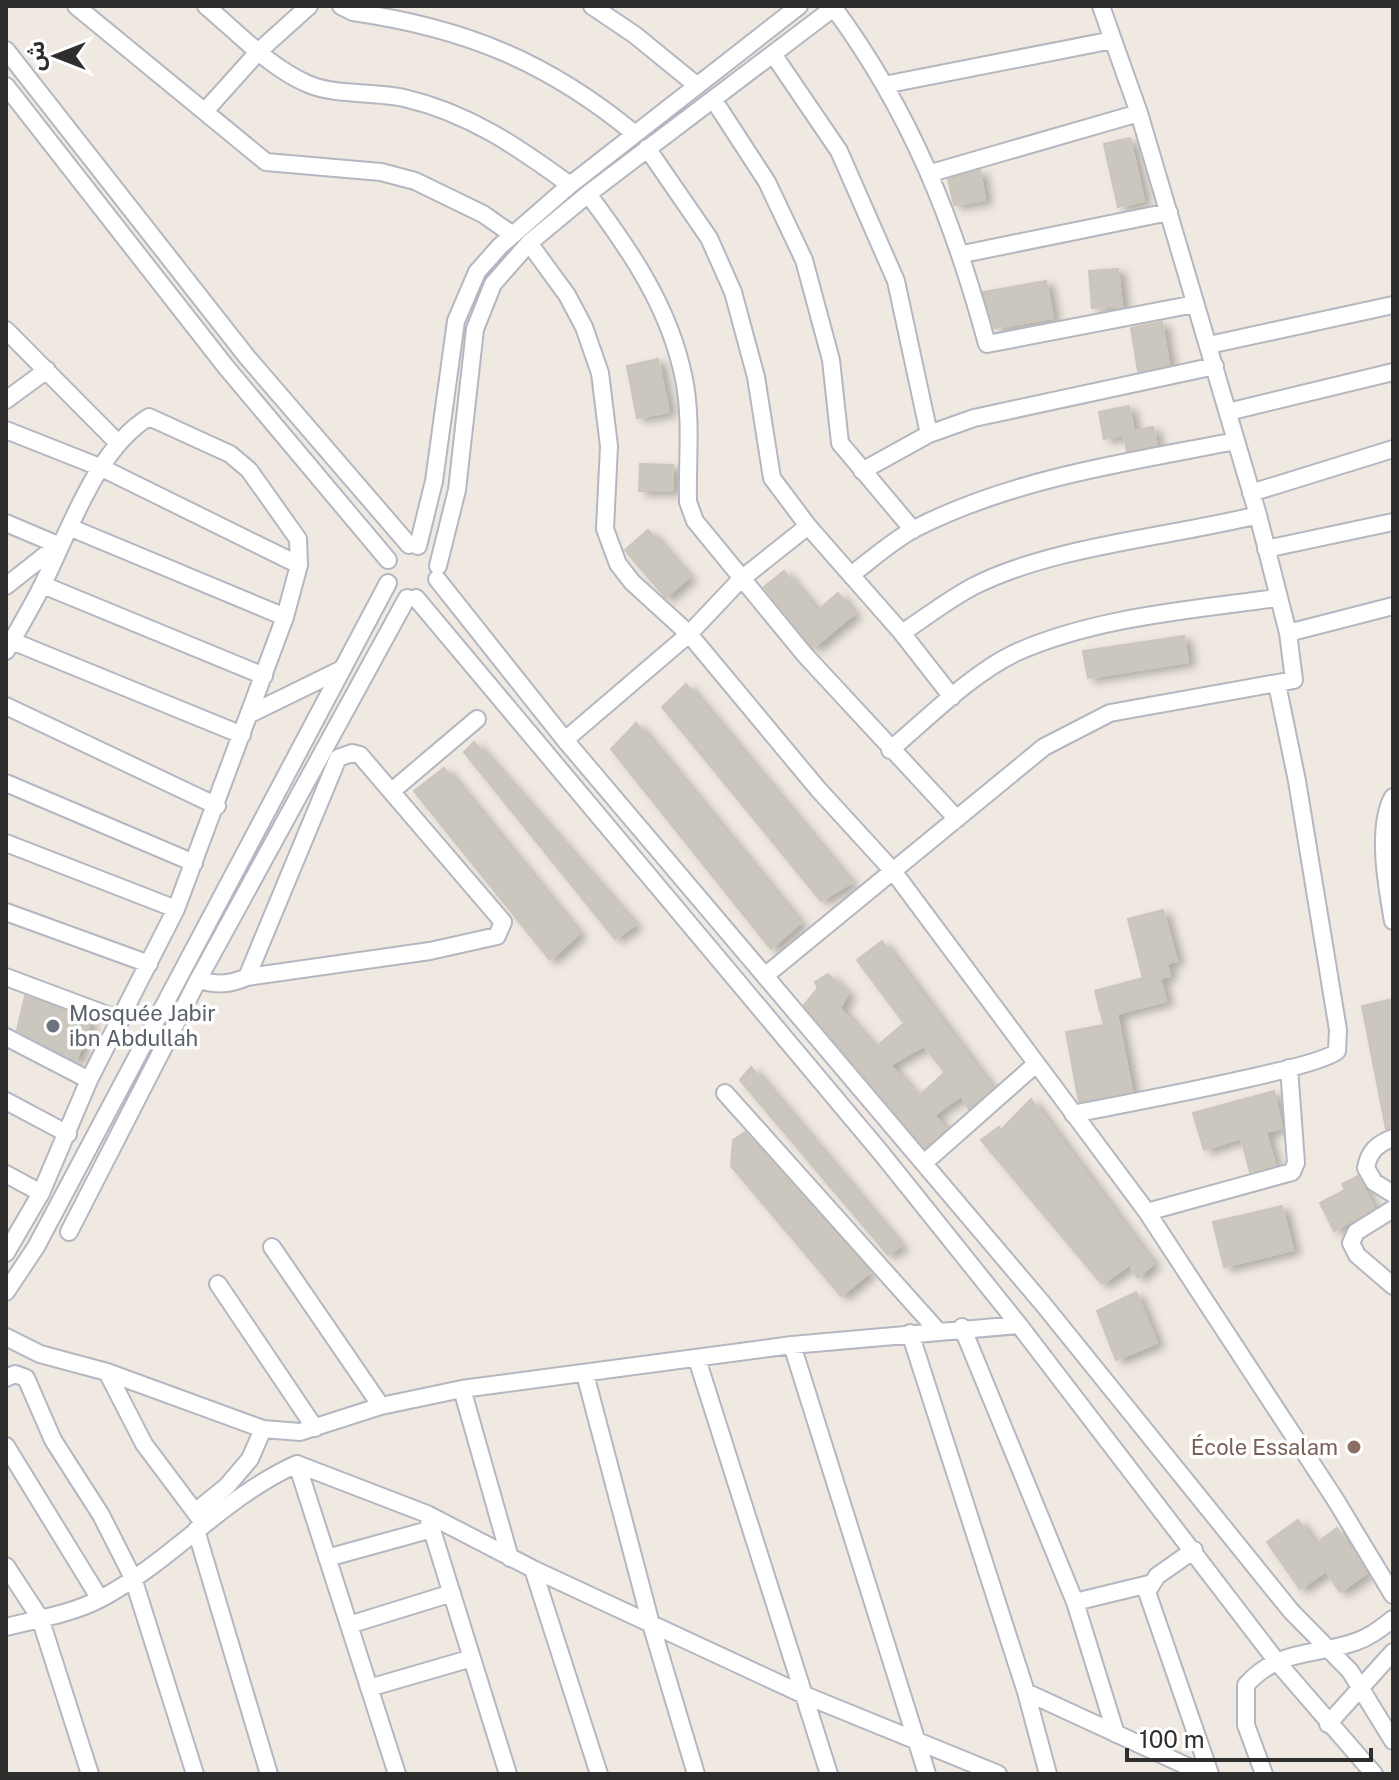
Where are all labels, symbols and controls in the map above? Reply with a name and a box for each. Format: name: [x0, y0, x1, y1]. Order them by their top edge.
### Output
north arrow: [16, 16, 96, 96]
text: ش: [23, 41, 49, 71]
place label: Mosquée Jabir ibn Abdullah: [69, 1000, 216, 1051]
marker: Mosquée Jabir ibn Abdullah: [44, 1017, 62, 1035]
place label: École Essalam: [1191, 1434, 1338, 1460]
marker: École Essalam: [1345, 1438, 1363, 1456]
scale bar: [1127, 1712, 1371, 1762]
text: 100 m: [1139, 1725, 1205, 1753]

